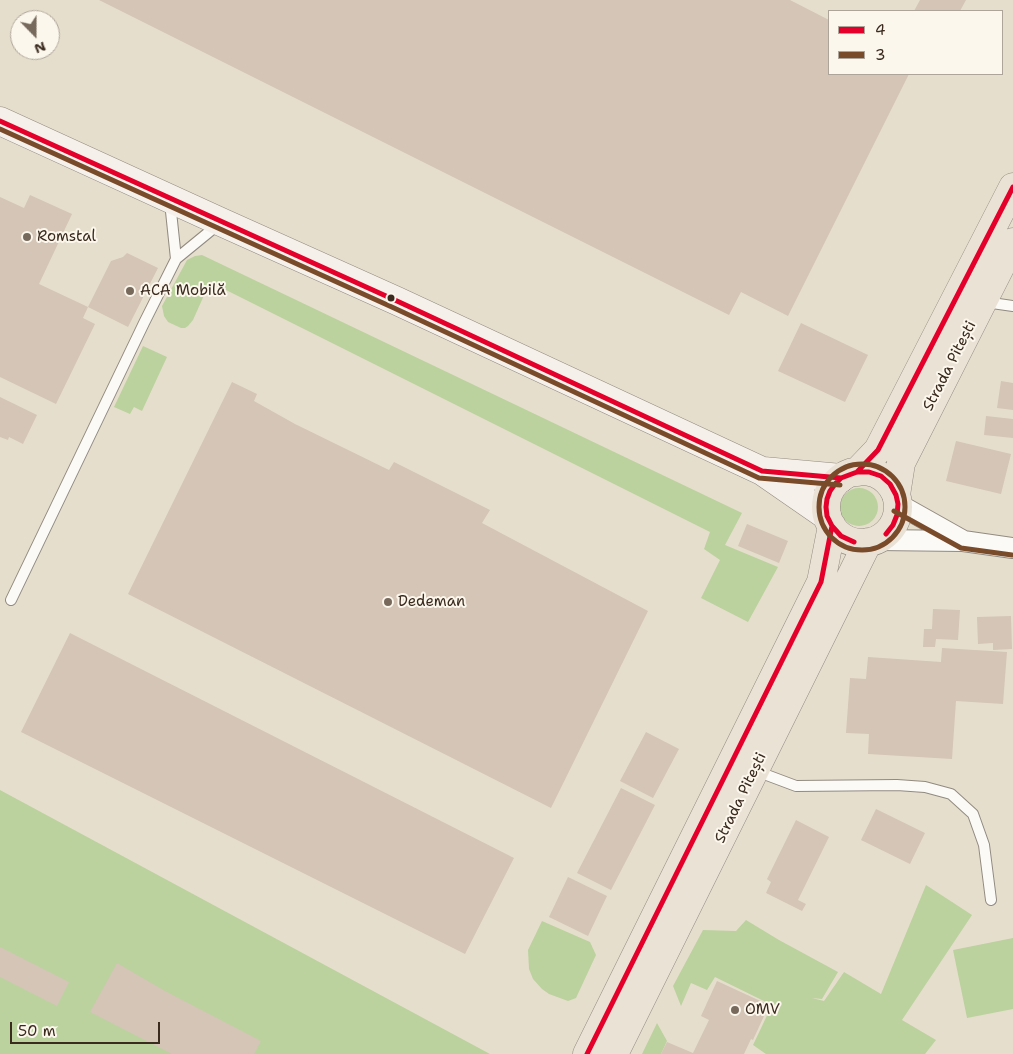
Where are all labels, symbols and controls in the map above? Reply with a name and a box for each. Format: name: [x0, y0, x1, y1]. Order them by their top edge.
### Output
north arrow: [10, 10, 60, 60]
legend: [828, 10, 1003, 75]
text: 4: [875, 20, 886, 40]
text: N: [32, 38, 49, 58]
text: 3: [875, 45, 886, 65]
place label: Romstal: [37, 228, 96, 246]
marker: Romstal: [21, 231, 33, 243]
place label: ACA Mobilă: [140, 282, 226, 300]
marker: ACA Mobilă: [124, 285, 136, 297]
unlabelled marker: [386, 293, 396, 303]
street label: Strada Pitești: [920, 318, 980, 414]
place label: Dedeman: [398, 593, 465, 611]
marker: Dedeman: [382, 596, 394, 608]
street label: Strada Pitești: [711, 750, 771, 846]
place label: OMV: [745, 1001, 780, 1019]
marker: OMV: [729, 1004, 741, 1016]
scale bar: [12, 1012, 162, 1044]
text: 50 m: [18, 1021, 56, 1041]

